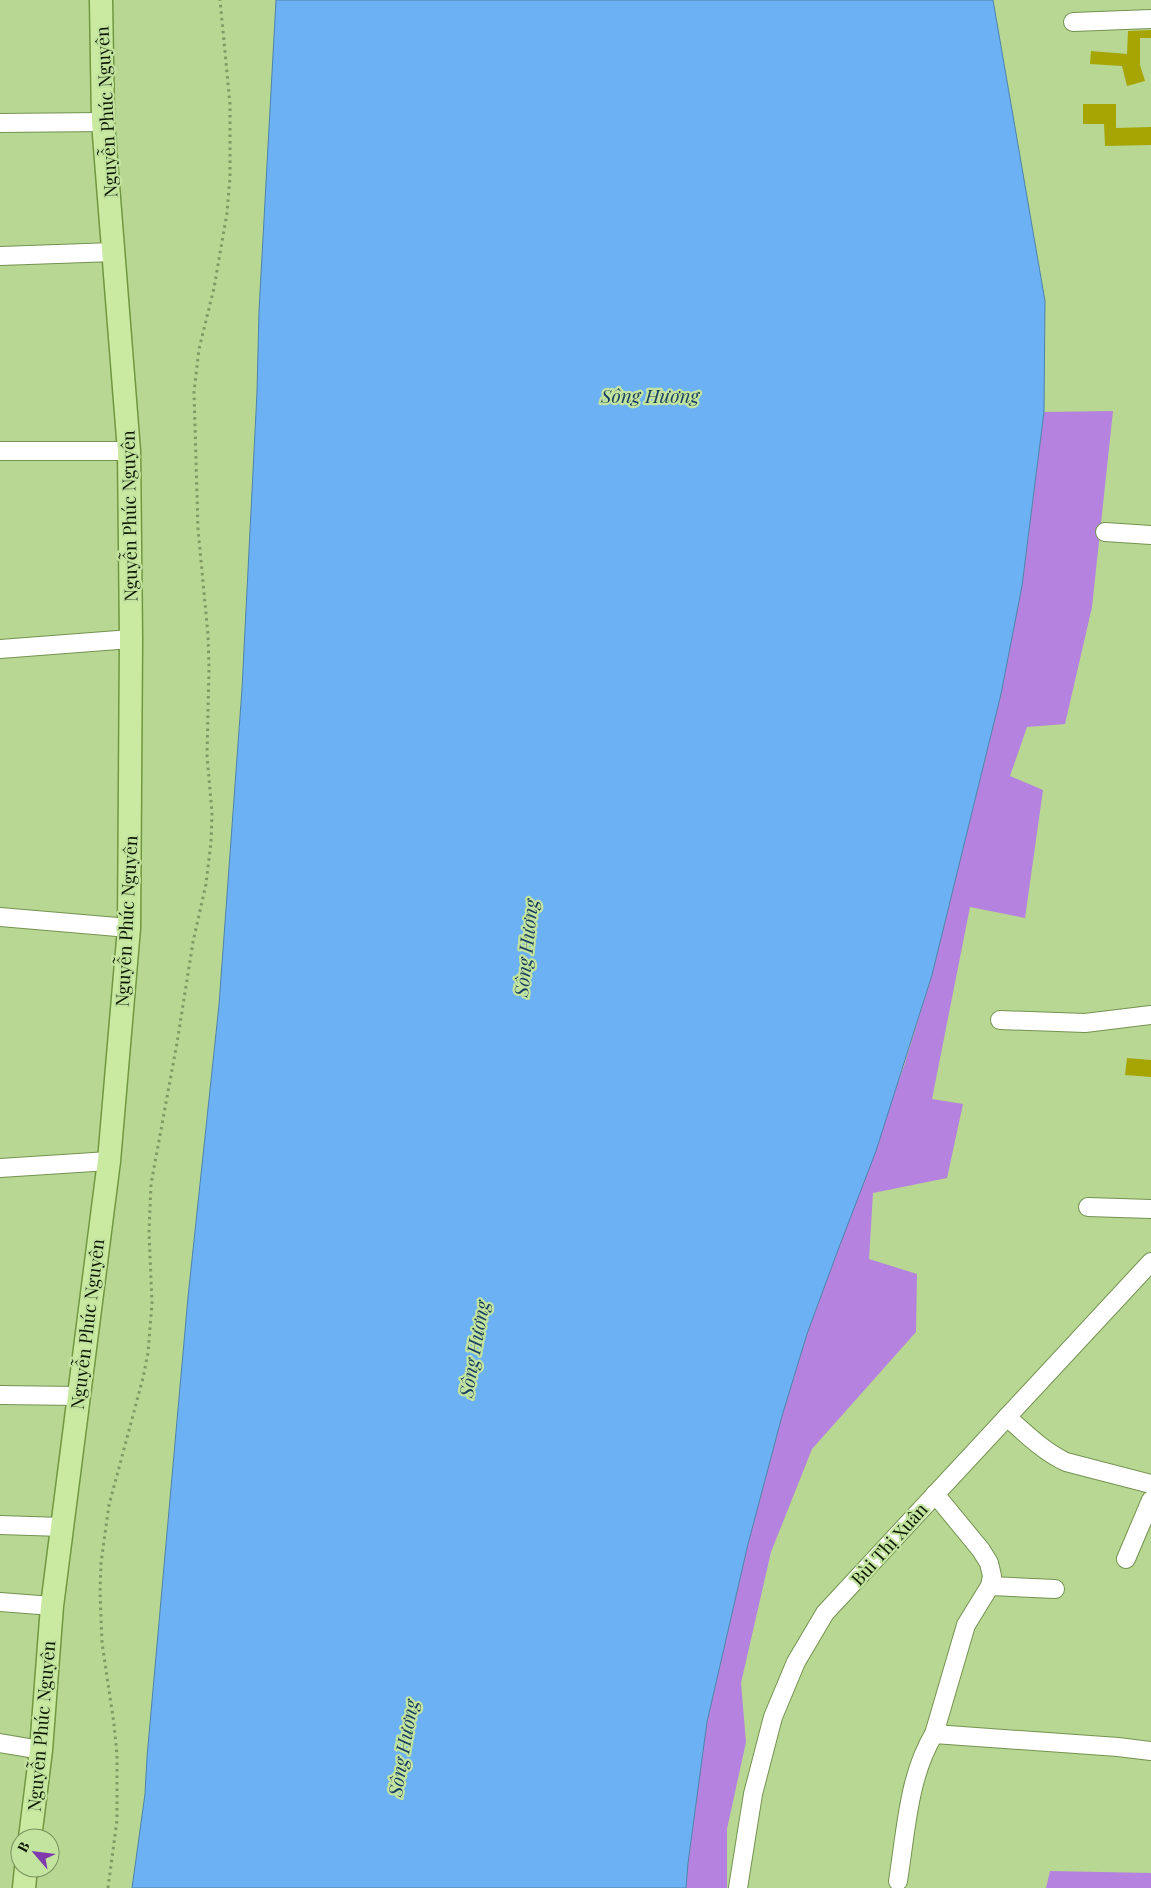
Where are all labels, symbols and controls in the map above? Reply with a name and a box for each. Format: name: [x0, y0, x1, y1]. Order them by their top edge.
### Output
street label: Nguyễn Phúc Nguyên: [90, 26, 122, 198]
water label: Sông Hương: [600, 382, 700, 408]
street label: Nguyễn Phúc Nguyên: [116, 430, 142, 602]
street label: Nguyễn Phúc Nguyên: [110, 835, 142, 1007]
water label: Sông Hương: [507, 896, 543, 999]
street label: Nguyễn Phúc Nguyên: [65, 1237, 109, 1411]
water label: Sông Hương: [452, 1297, 495, 1400]
street label: Bùi Thị Xuân: [845, 1497, 933, 1590]
street label: Nguyễn Phúc Nguyên: [22, 1639, 60, 1812]
water label: Sông Hương: [381, 1696, 424, 1799]
north arrow: [10, 1828, 60, 1878]
text: B: [12, 1838, 34, 1855]

